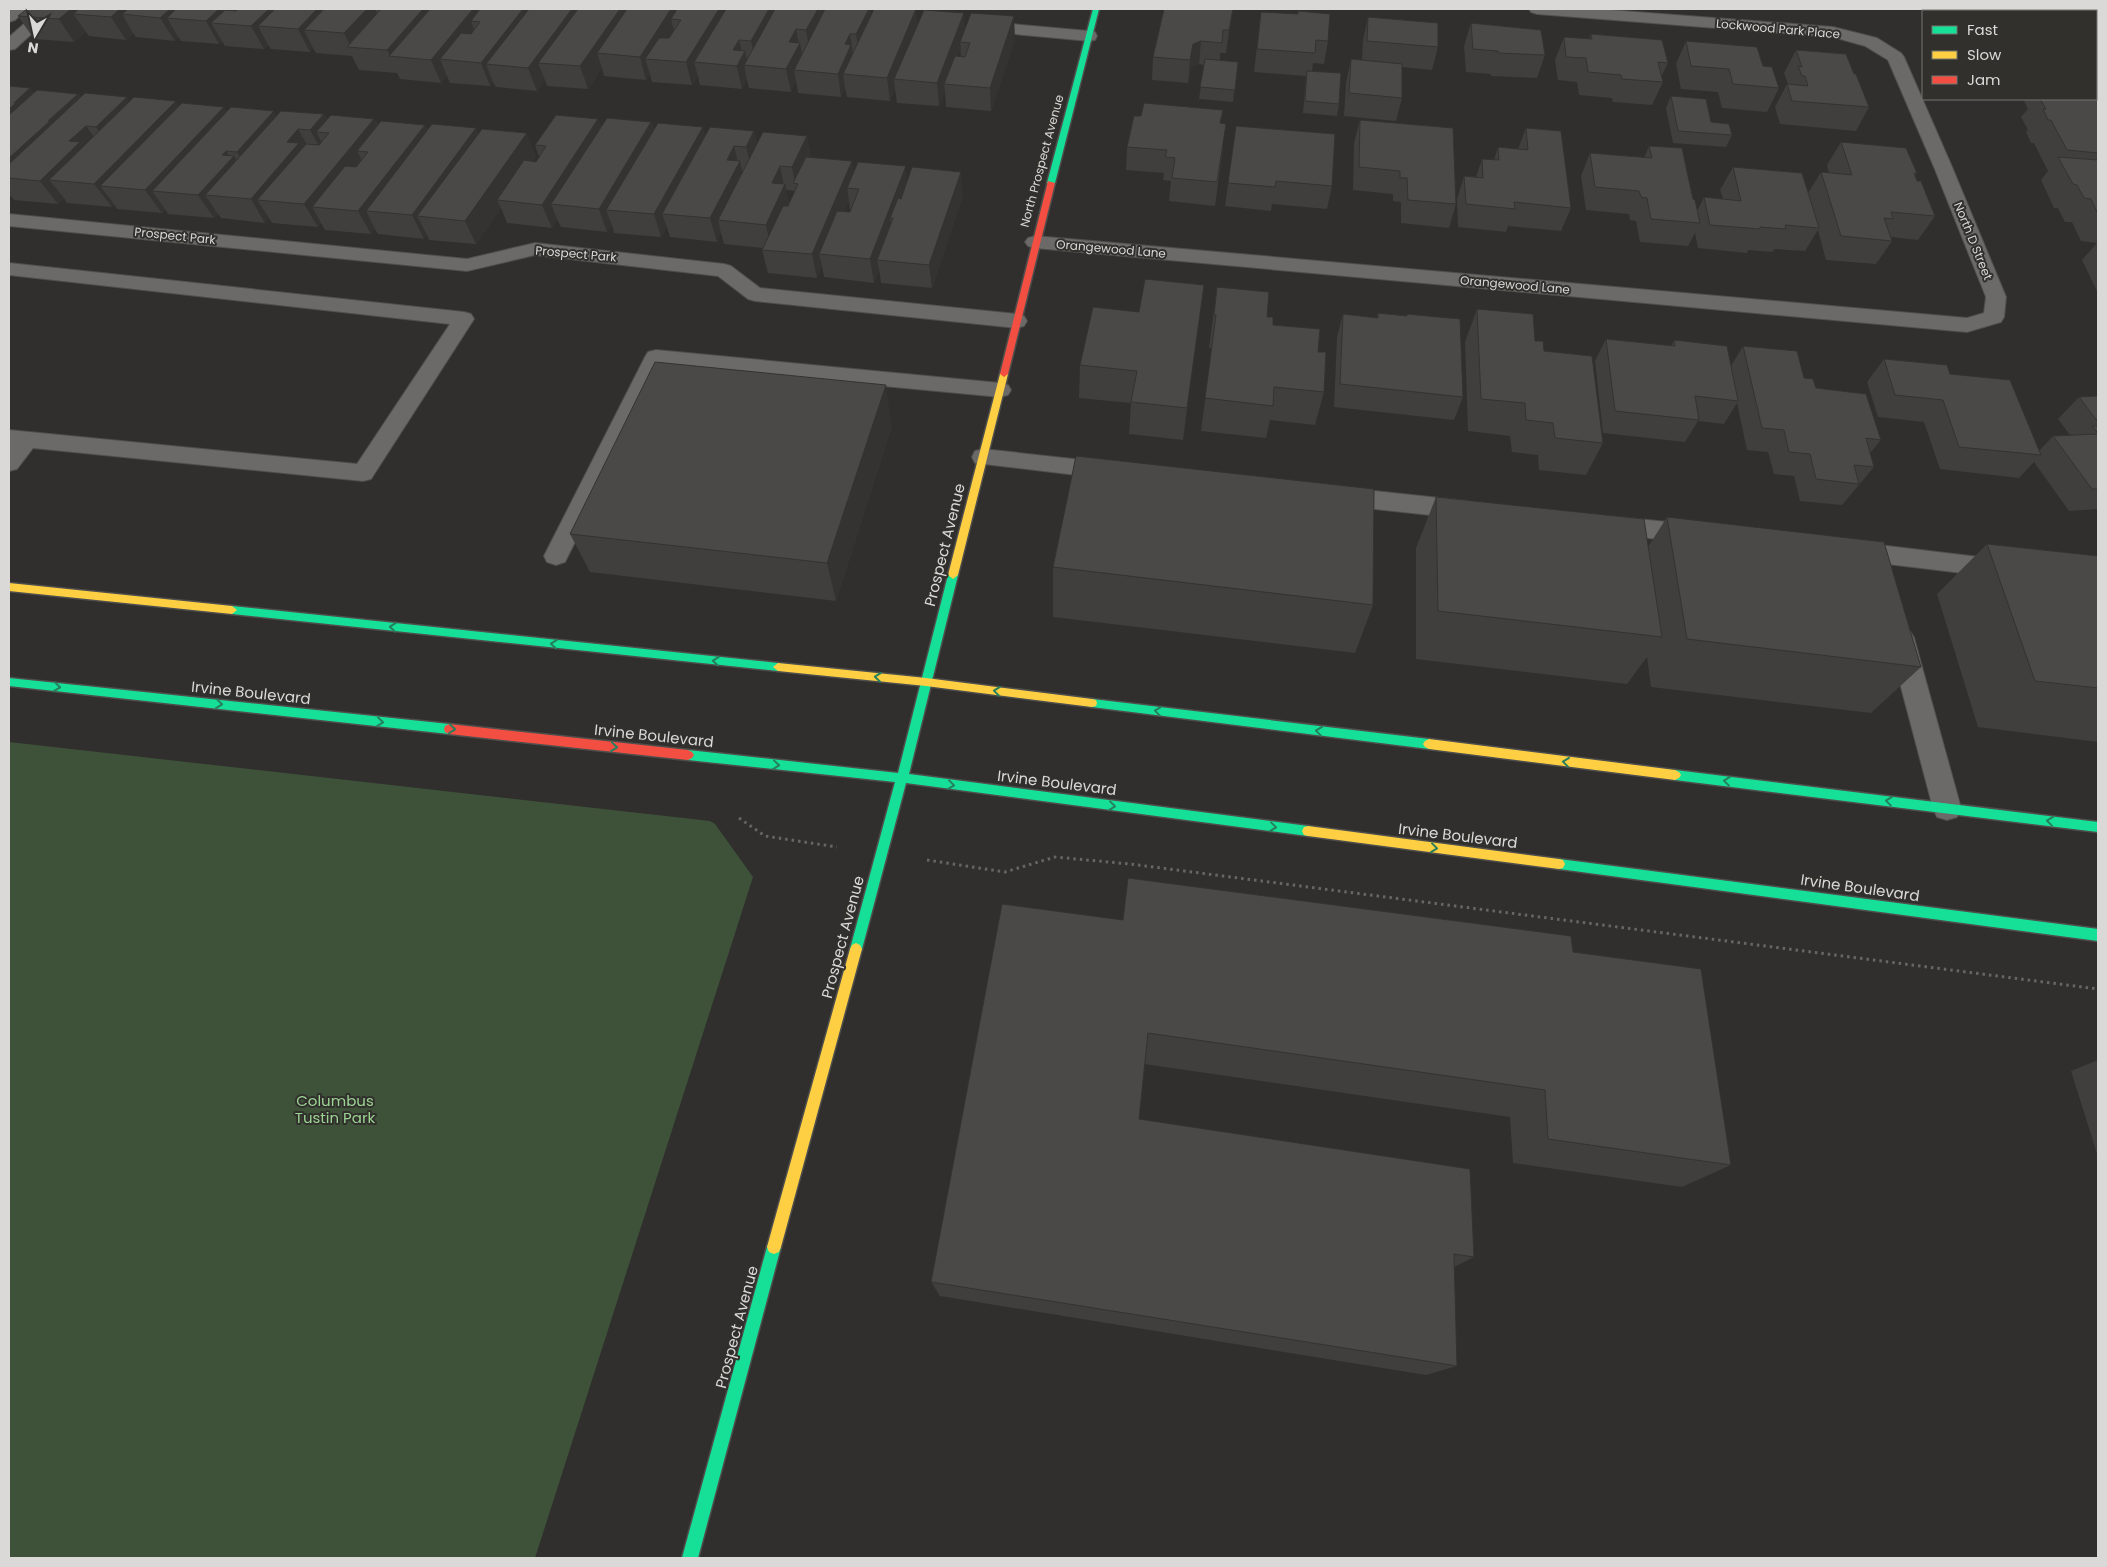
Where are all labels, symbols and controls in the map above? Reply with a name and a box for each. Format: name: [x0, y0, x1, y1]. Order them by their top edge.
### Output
north arrow: [10, 10, 60, 60]
legend: [1922, 10, 2097, 100]
street label: Lockwood Park Place: [1715, 15, 1841, 42]
text: Fast: [1967, 19, 1998, 40]
text: N: [26, 37, 40, 59]
text: Slow: [1967, 44, 2002, 65]
text: Jam: [1967, 69, 2001, 90]
street label: North Prospect Avenue: [1016, 93, 1067, 229]
street label: North D Street: [1950, 199, 1997, 282]
street label: Prospect Park: [134, 223, 217, 248]
street label: Orangewood Lane: [1055, 235, 1167, 262]
street label: Prospect Park: [535, 241, 618, 266]
street label: Orangewood Lane: [1459, 271, 1571, 298]
street label: Prospect Avenue: [919, 481, 970, 609]
one-way arrow: [388, 622, 396, 633]
one-way arrow: [550, 639, 558, 650]
one-way arrow: [712, 655, 720, 666]
one-way arrow: [873, 672, 881, 683]
street label: Irvine Boulevard: [190, 676, 312, 709]
one-way arrow: [54, 681, 62, 692]
one-way arrow: [992, 686, 1000, 697]
one-way arrow: [215, 698, 223, 709]
one-way arrow: [1154, 706, 1162, 717]
one-way arrow: [377, 716, 385, 727]
street label: Irvine Boulevard: [593, 719, 715, 752]
one-way arrow: [449, 723, 457, 734]
one-way arrow: [1315, 726, 1323, 737]
one-way arrow: [610, 741, 618, 752]
one-way arrow: [1562, 757, 1570, 768]
one-way arrow: [772, 759, 780, 770]
street label: Irvine Boulevard: [996, 765, 1118, 800]
one-way arrow: [1723, 776, 1731, 787]
one-way arrow: [947, 779, 955, 790]
one-way arrow: [1884, 796, 1892, 807]
one-way arrow: [1108, 800, 1116, 811]
one-way arrow: [2046, 816, 2054, 827]
street label: Irvine Boulevard: [1397, 818, 1519, 853]
one-way arrow: [1269, 821, 1277, 832]
one-way arrow: [1430, 842, 1438, 853]
street label: Irvine Boulevard: [1799, 869, 1921, 906]
street label: Prospect Avenue: [816, 873, 869, 1000]
park label: Columbus Tustin Park: [295, 1090, 375, 1128]
street label: Prospect Avenue: [710, 1263, 763, 1390]

